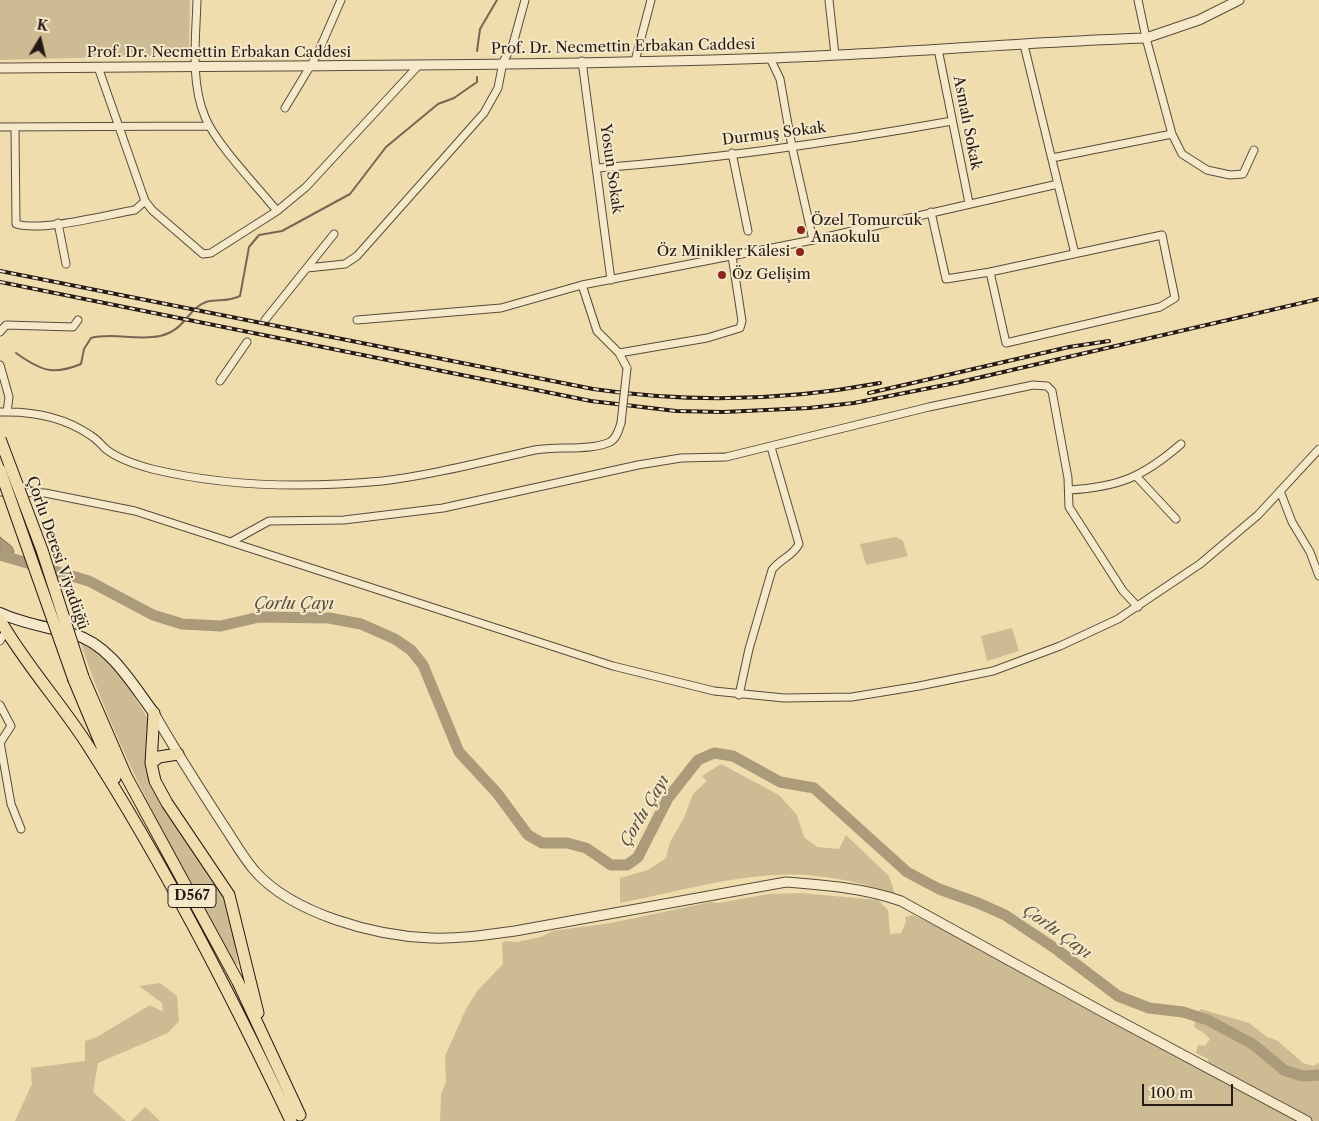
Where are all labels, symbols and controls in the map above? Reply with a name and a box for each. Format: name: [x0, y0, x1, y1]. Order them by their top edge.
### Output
north arrow: [15, 15, 65, 65]
text: K: [35, 15, 49, 35]
street label: Prof. Dr. Necmettin Erbakan Caddesi: [491, 36, 755, 58]
street label: Prof. Dr. Necmettin Erbakan Caddesi: [87, 44, 351, 62]
street label: Asmalı Sokak: [949, 74, 985, 172]
street label: Durmuş Sokak: [721, 119, 827, 149]
street label: Yosun Sokak: [596, 123, 626, 215]
place label: Özel Tomurcuk Anaokulu: [811, 212, 922, 247]
marker: Özel Tomurcuk Anaokulu: [795, 224, 807, 236]
place label: Öz Minikler Kalesi: [657, 243, 790, 261]
marker: Öz Minikler Kalesi: [794, 246, 806, 258]
place label: Öz Gelişim: [732, 266, 811, 284]
marker: Öz Gelişim: [716, 269, 728, 281]
street label: Çorlu Deresi Viyadüğü: [22, 474, 92, 632]
water label: Çorlu Çayı: [254, 594, 334, 614]
water label: Çorlu Çayı: [616, 772, 674, 850]
road number: D567: [168, 884, 216, 908]
water label: Çorlu Çayı: [1019, 901, 1095, 963]
scale bar: [1144, 1074, 1235, 1106]
text: 100 m: [1150, 1083, 1193, 1102]

